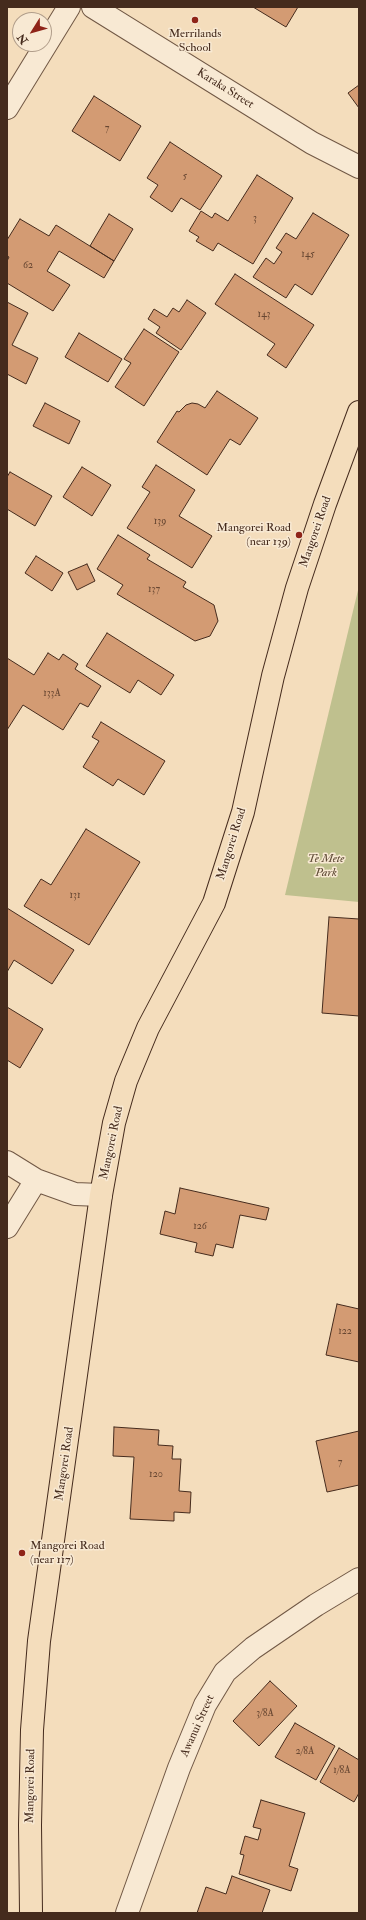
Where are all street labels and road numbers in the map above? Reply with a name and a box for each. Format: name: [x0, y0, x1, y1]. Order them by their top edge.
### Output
street label: Karaka Street: [194, 66, 256, 112]
street label: Mangorei Road: [297, 494, 335, 570]
street label: Mangorei Road: [214, 806, 250, 882]
street label: Mangorei Road: [97, 1105, 127, 1181]
street label: Mangorei Road: [53, 1426, 77, 1502]
street label: Awanui Street: [178, 1693, 218, 1759]
street label: Mangorei Road: [23, 1749, 39, 1823]

